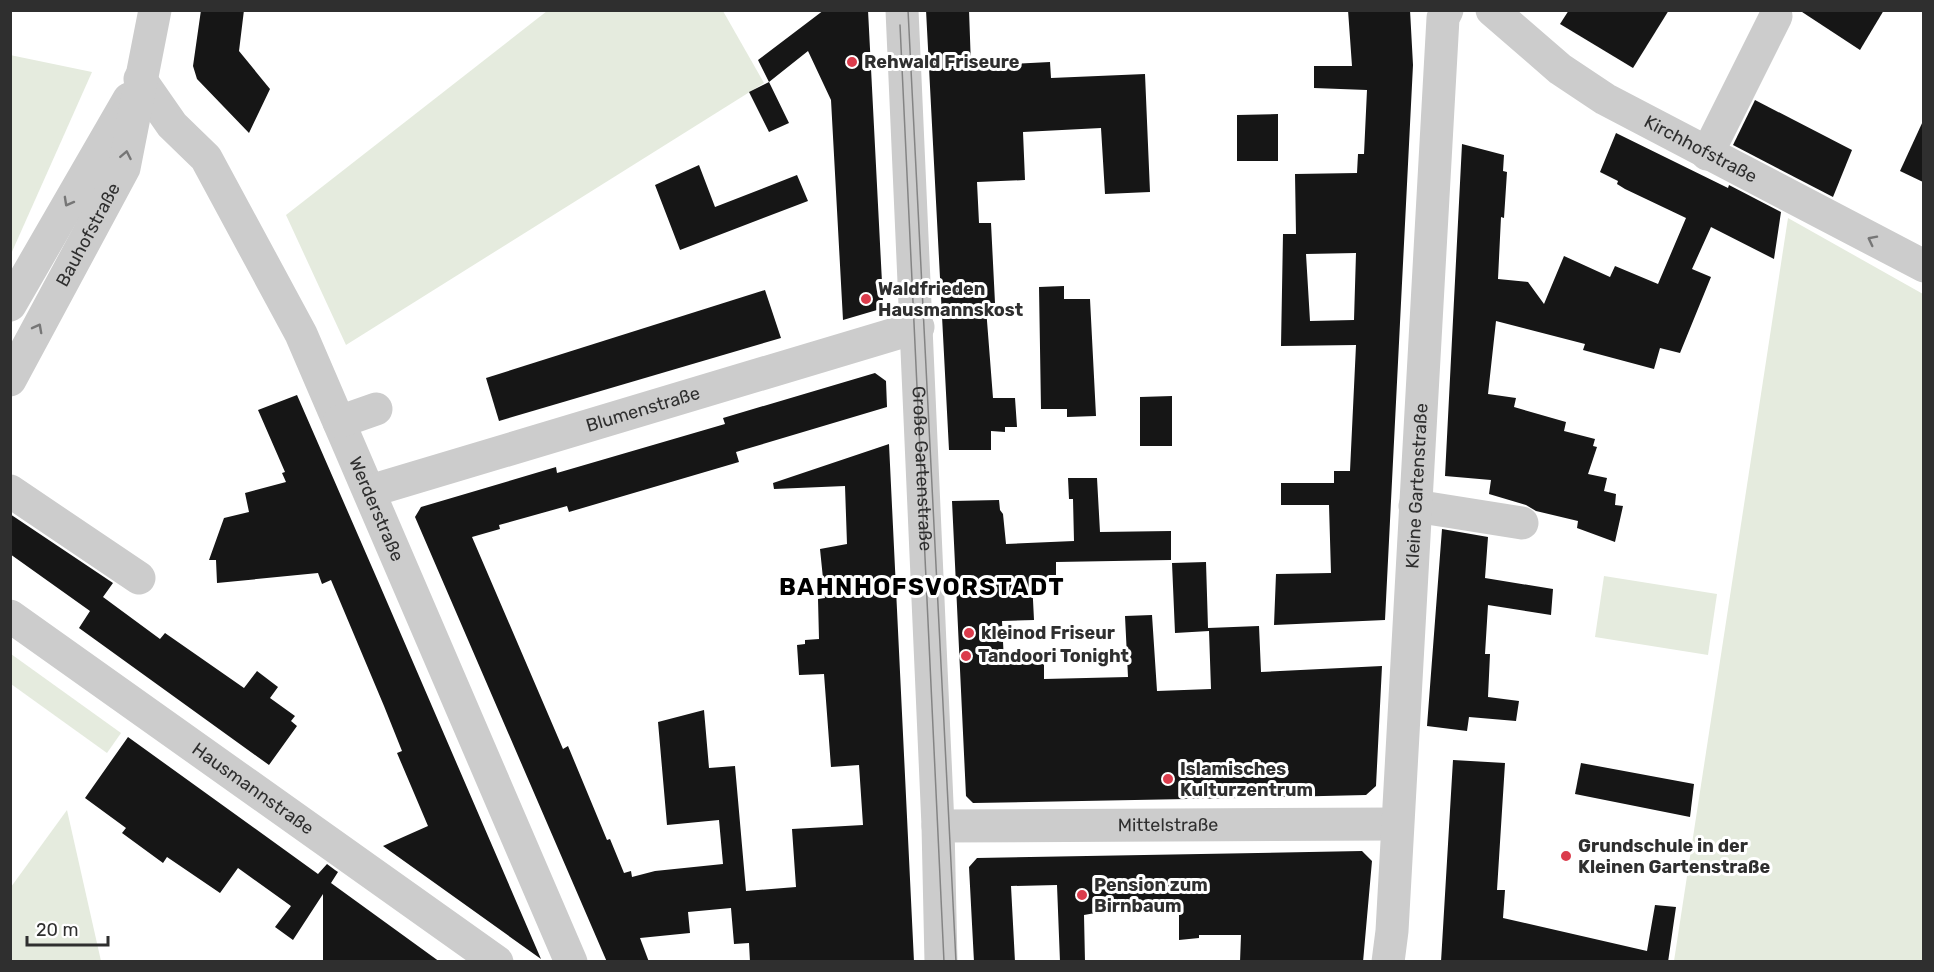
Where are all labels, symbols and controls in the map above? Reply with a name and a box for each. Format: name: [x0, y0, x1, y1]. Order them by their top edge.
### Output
place label: Rehwald Friseure: [864, 51, 1020, 73]
marker: Rehwald Friseure: [845, 55, 859, 69]
street label: Kirchhofstraße: [1640, 110, 1761, 188]
one-way arrow: [119, 150, 132, 160]
street label: Bauhofstraße: [51, 179, 125, 290]
one-way arrow: [64, 196, 76, 206]
one-way arrow: [1867, 235, 1878, 247]
place label: Waldfrieden Hausmannskost: [878, 278, 1023, 321]
marker: Waldfrieden Hausmannskost: [859, 292, 873, 306]
one-way arrow: [31, 324, 42, 335]
street label: Blumenstraße: [583, 382, 703, 437]
street label: Große Gartenstraße: [908, 386, 937, 551]
street label: Kleine Gartenstraße: [1401, 403, 1432, 569]
street label: Werderstraße: [344, 453, 409, 565]
district label: BAHNHOFSVORSTADT: [779, 573, 1065, 601]
place label: kleinod Friseur: [981, 622, 1115, 644]
marker: kleinod Friseur: [962, 626, 976, 640]
place label: Tandoori Tonight: [978, 645, 1129, 667]
marker: Tandoori Tonight: [959, 649, 973, 663]
street label: Hausmannstraße: [188, 738, 318, 839]
place label: Islamisches Kulturzentrum: [1180, 758, 1313, 801]
marker: Islamisches Kulturzentrum: [1161, 772, 1175, 786]
street label: Mittelstraße: [1118, 814, 1218, 836]
place label: Grundschule in der Kleinen Gartenstraße: [1578, 835, 1770, 878]
marker: Grundschule in der Kleinen Gartenstraße: [1559, 849, 1573, 863]
place label: Pension zum Birnbaum: [1094, 874, 1208, 917]
marker: Pension zum Birnbaum: [1075, 888, 1089, 902]
scale bar: [27, 909, 108, 947]
text: 20 m: [36, 919, 78, 941]

